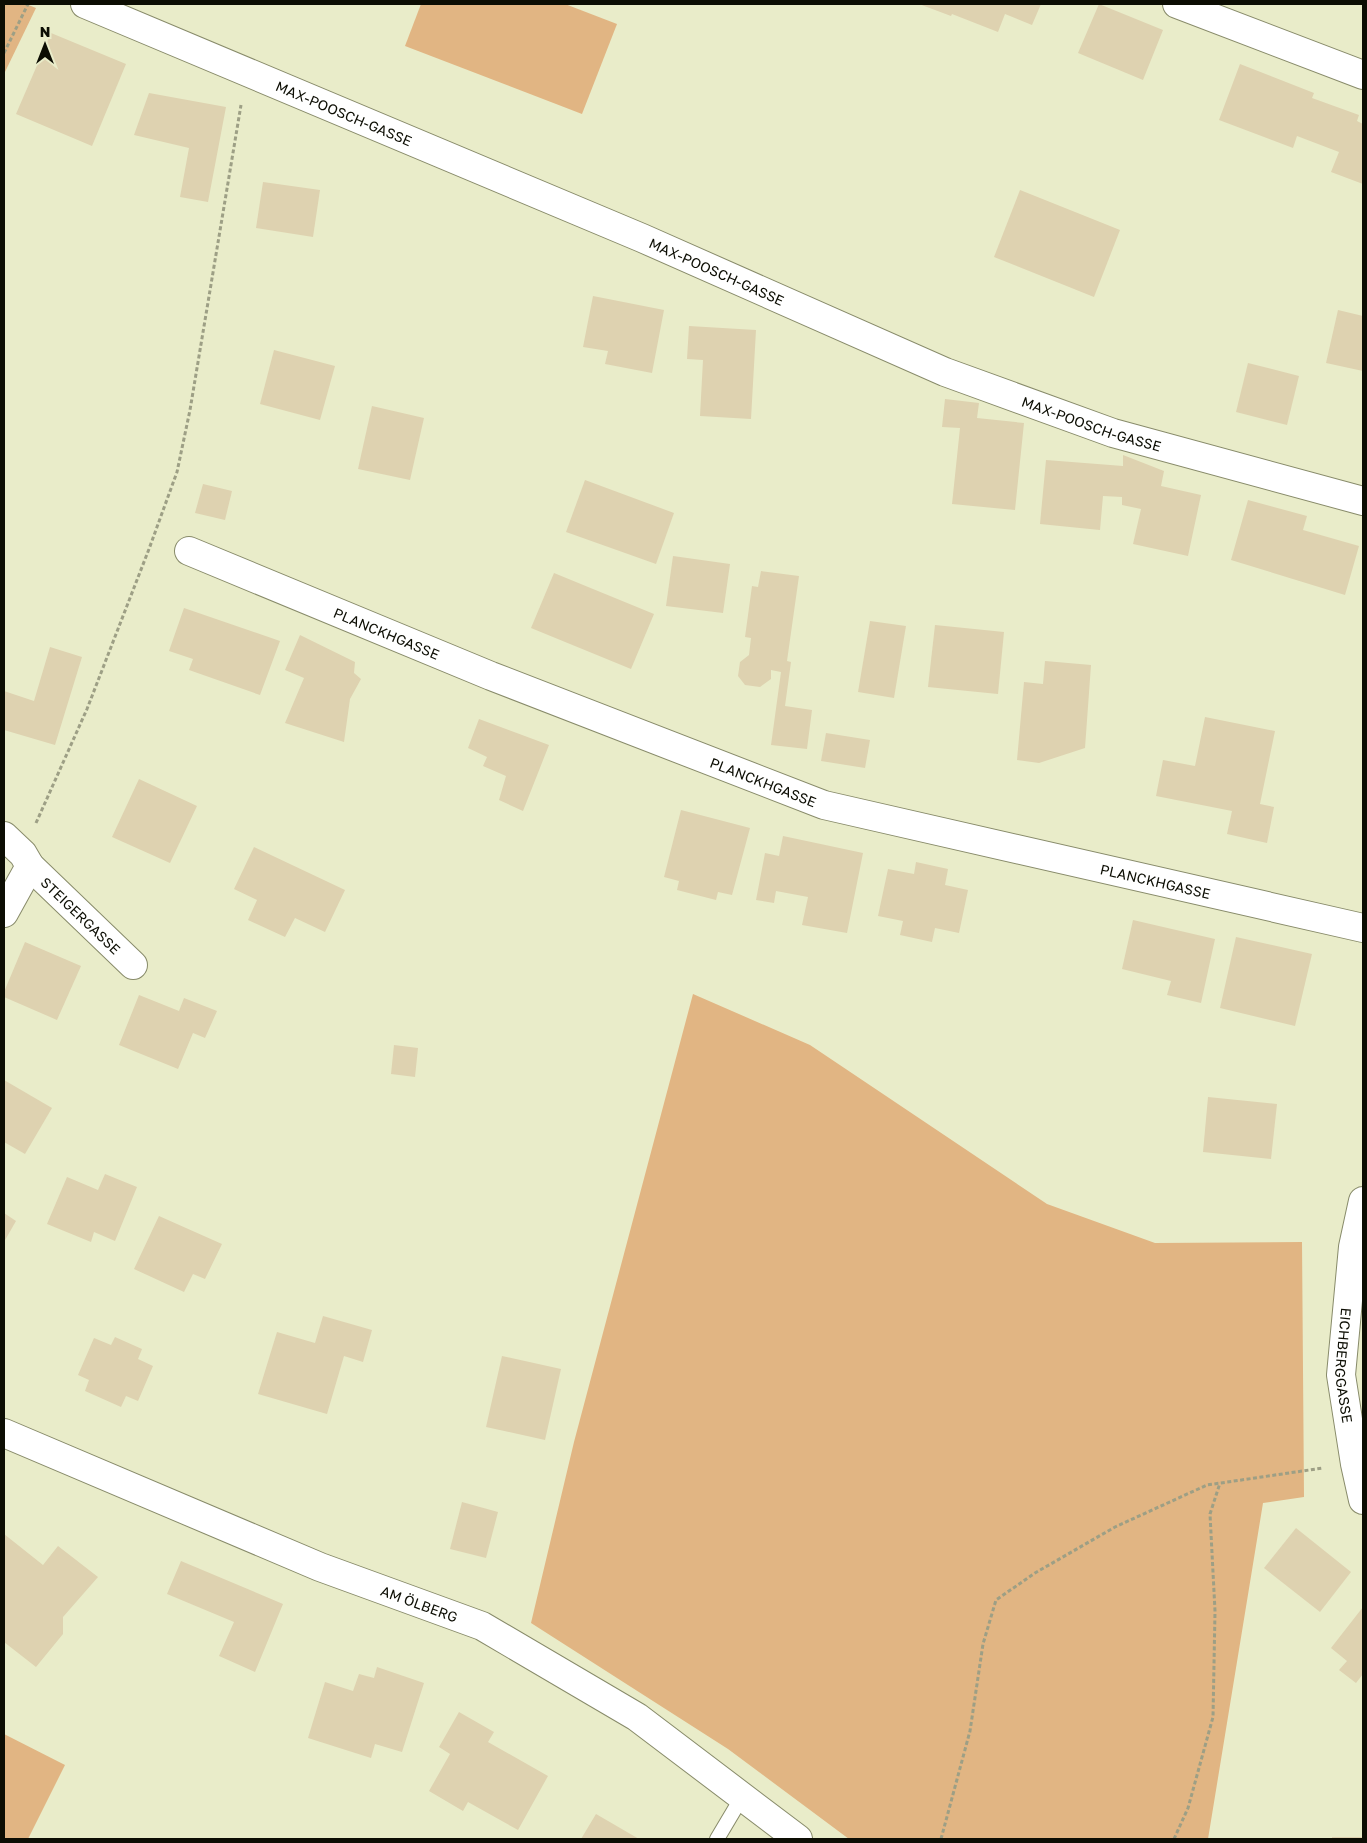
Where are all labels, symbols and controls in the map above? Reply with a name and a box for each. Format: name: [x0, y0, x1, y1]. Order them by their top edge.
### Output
north arrow: [20, 20, 70, 70]
text: N: [40, 23, 50, 40]
street label: MAX-POOSCH-GASSE: [273, 77, 415, 149]
street label: MAX-POOSCH-GASSE: [647, 234, 787, 308]
street label: MAX-POOSCH-GASSE: [1020, 392, 1163, 454]
street label: PLANCKHGASSE: [331, 603, 442, 662]
street label: PLANCKHGASSE: [708, 753, 819, 810]
street label: PLANCKHGASSE: [1099, 860, 1212, 901]
street label: STEIGERGASSE: [38, 873, 124, 957]
street label: EICHBERGGASSE: [1332, 1307, 1357, 1424]
street label: AM ÖLBERG: [379, 1581, 460, 1625]

